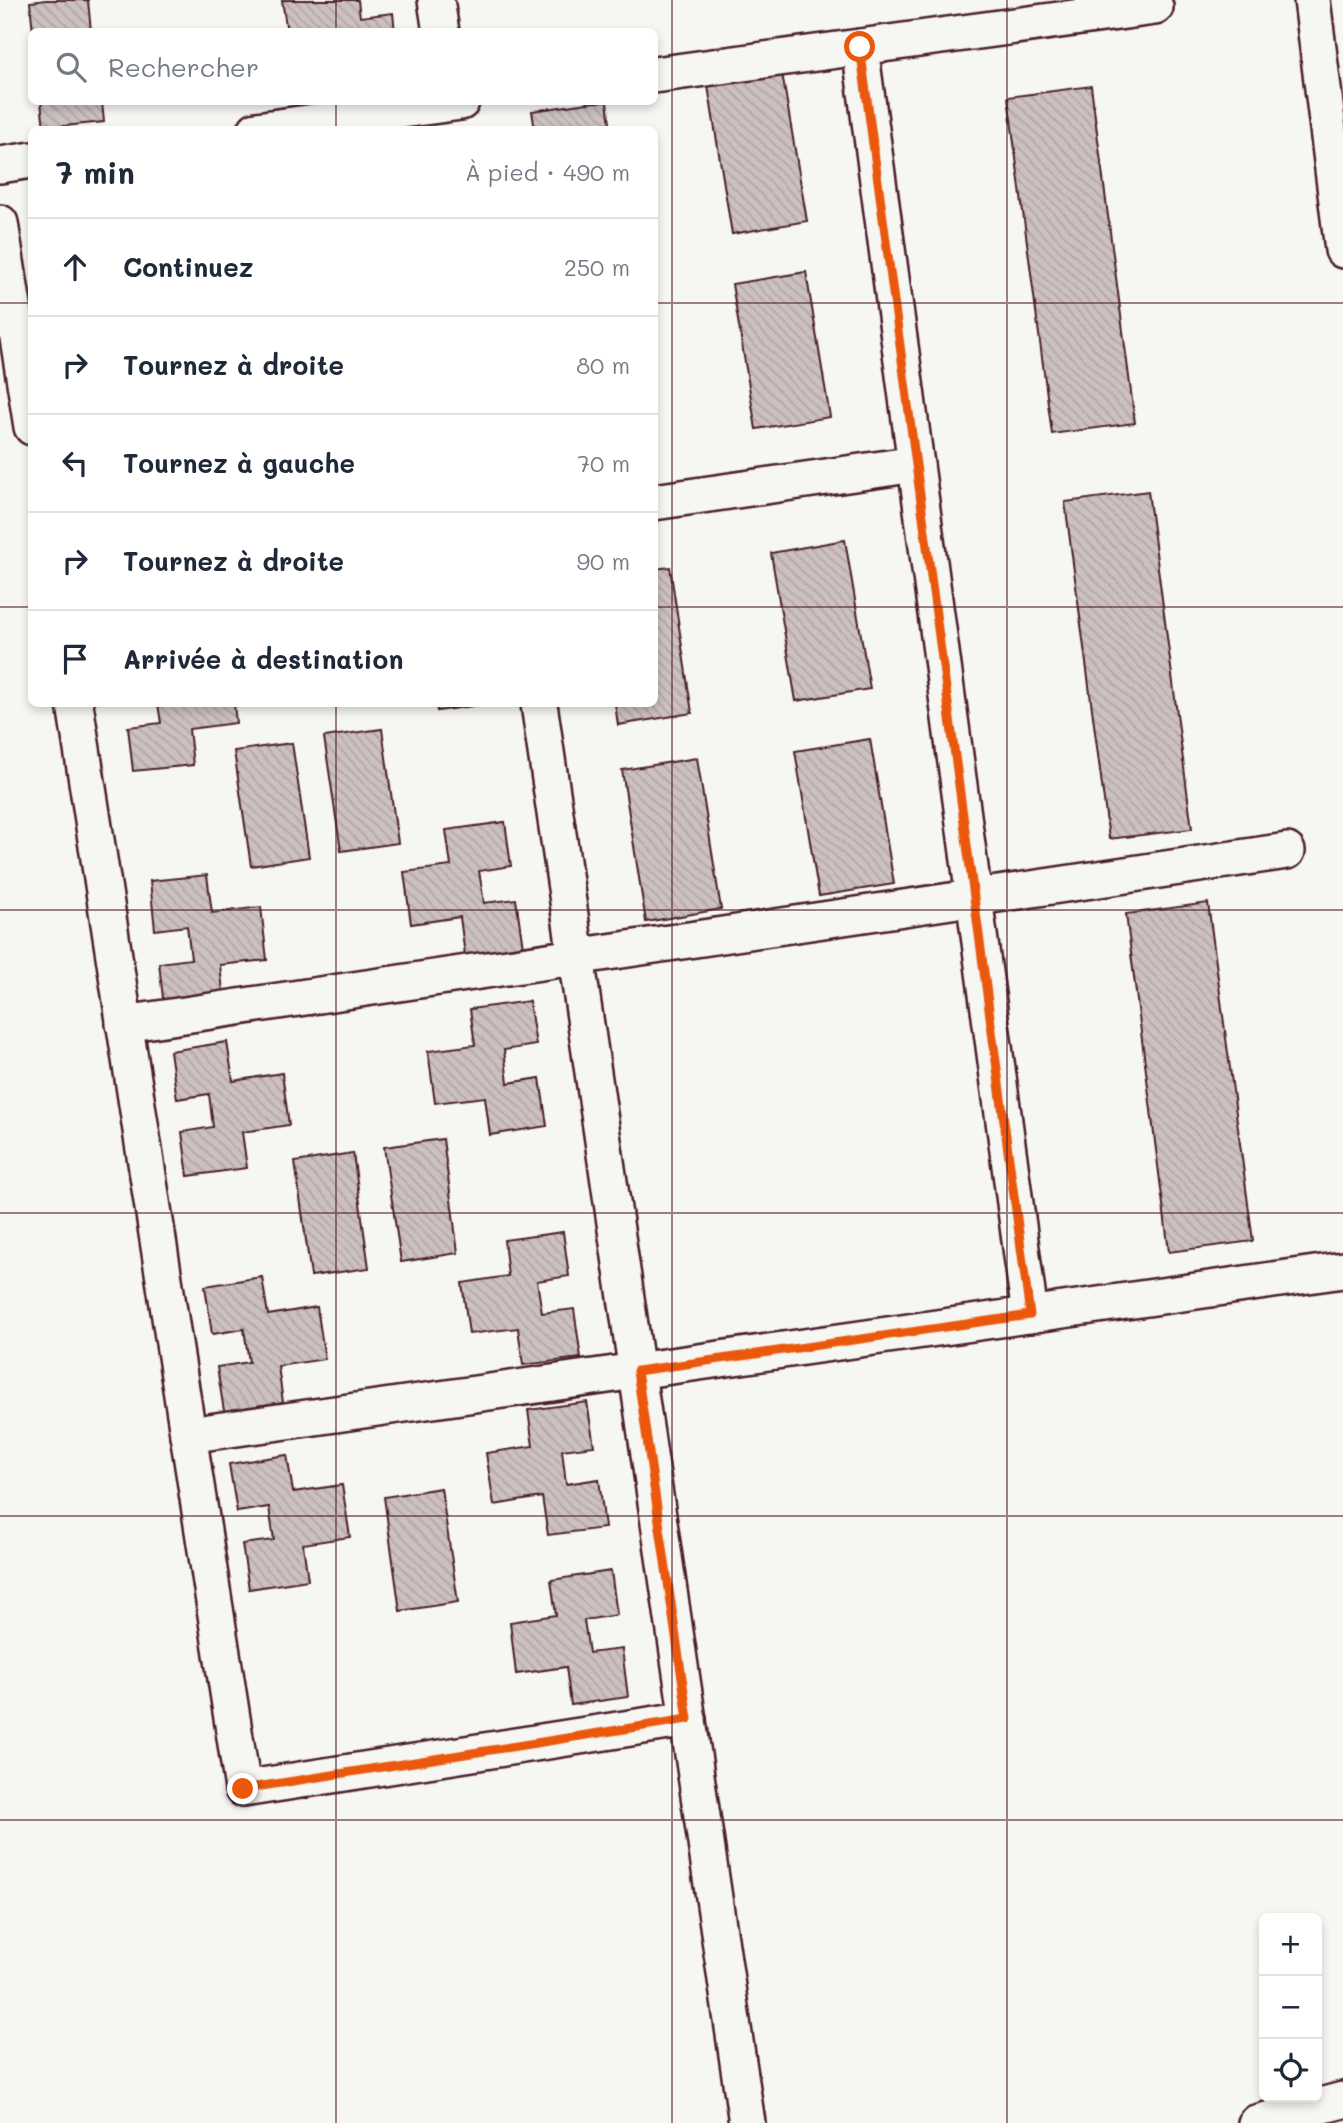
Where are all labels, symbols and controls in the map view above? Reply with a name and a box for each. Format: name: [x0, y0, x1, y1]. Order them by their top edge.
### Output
search box: [28, 28, 658, 105]
route start: [844, 31, 875, 62]
icon: search: [52, 48, 90, 86]
text: Rechercher: [108, 50, 259, 84]
text: 7 min: [56, 152, 135, 192]
text: À pied · 490 m: [465, 157, 630, 187]
icon: ahead: [56, 248, 94, 286]
text: Continuez: [123, 250, 253, 284]
text: 250 m: [564, 252, 630, 282]
icon: right: [56, 346, 94, 384]
text: Tournez à droite: [123, 348, 344, 382]
text: 80 m: [576, 350, 630, 380]
icon: left: [56, 444, 94, 482]
text: Tournez à gauche: [123, 446, 355, 480]
text: 70 m: [577, 448, 630, 478]
icon: right: [56, 542, 94, 580]
text: Tournez à droite: [123, 544, 344, 578]
text: 90 m: [577, 546, 630, 576]
icon: arrive: [56, 640, 94, 678]
text: Arrivée à destination: [123, 642, 403, 676]
route end: [227, 1773, 258, 1804]
map controls: [1259, 1913, 1322, 2102]
button: +: [1259, 1913, 1322, 1976]
button: −: [1259, 1976, 1322, 2039]
button: locate: [1259, 2039, 1322, 2102]

